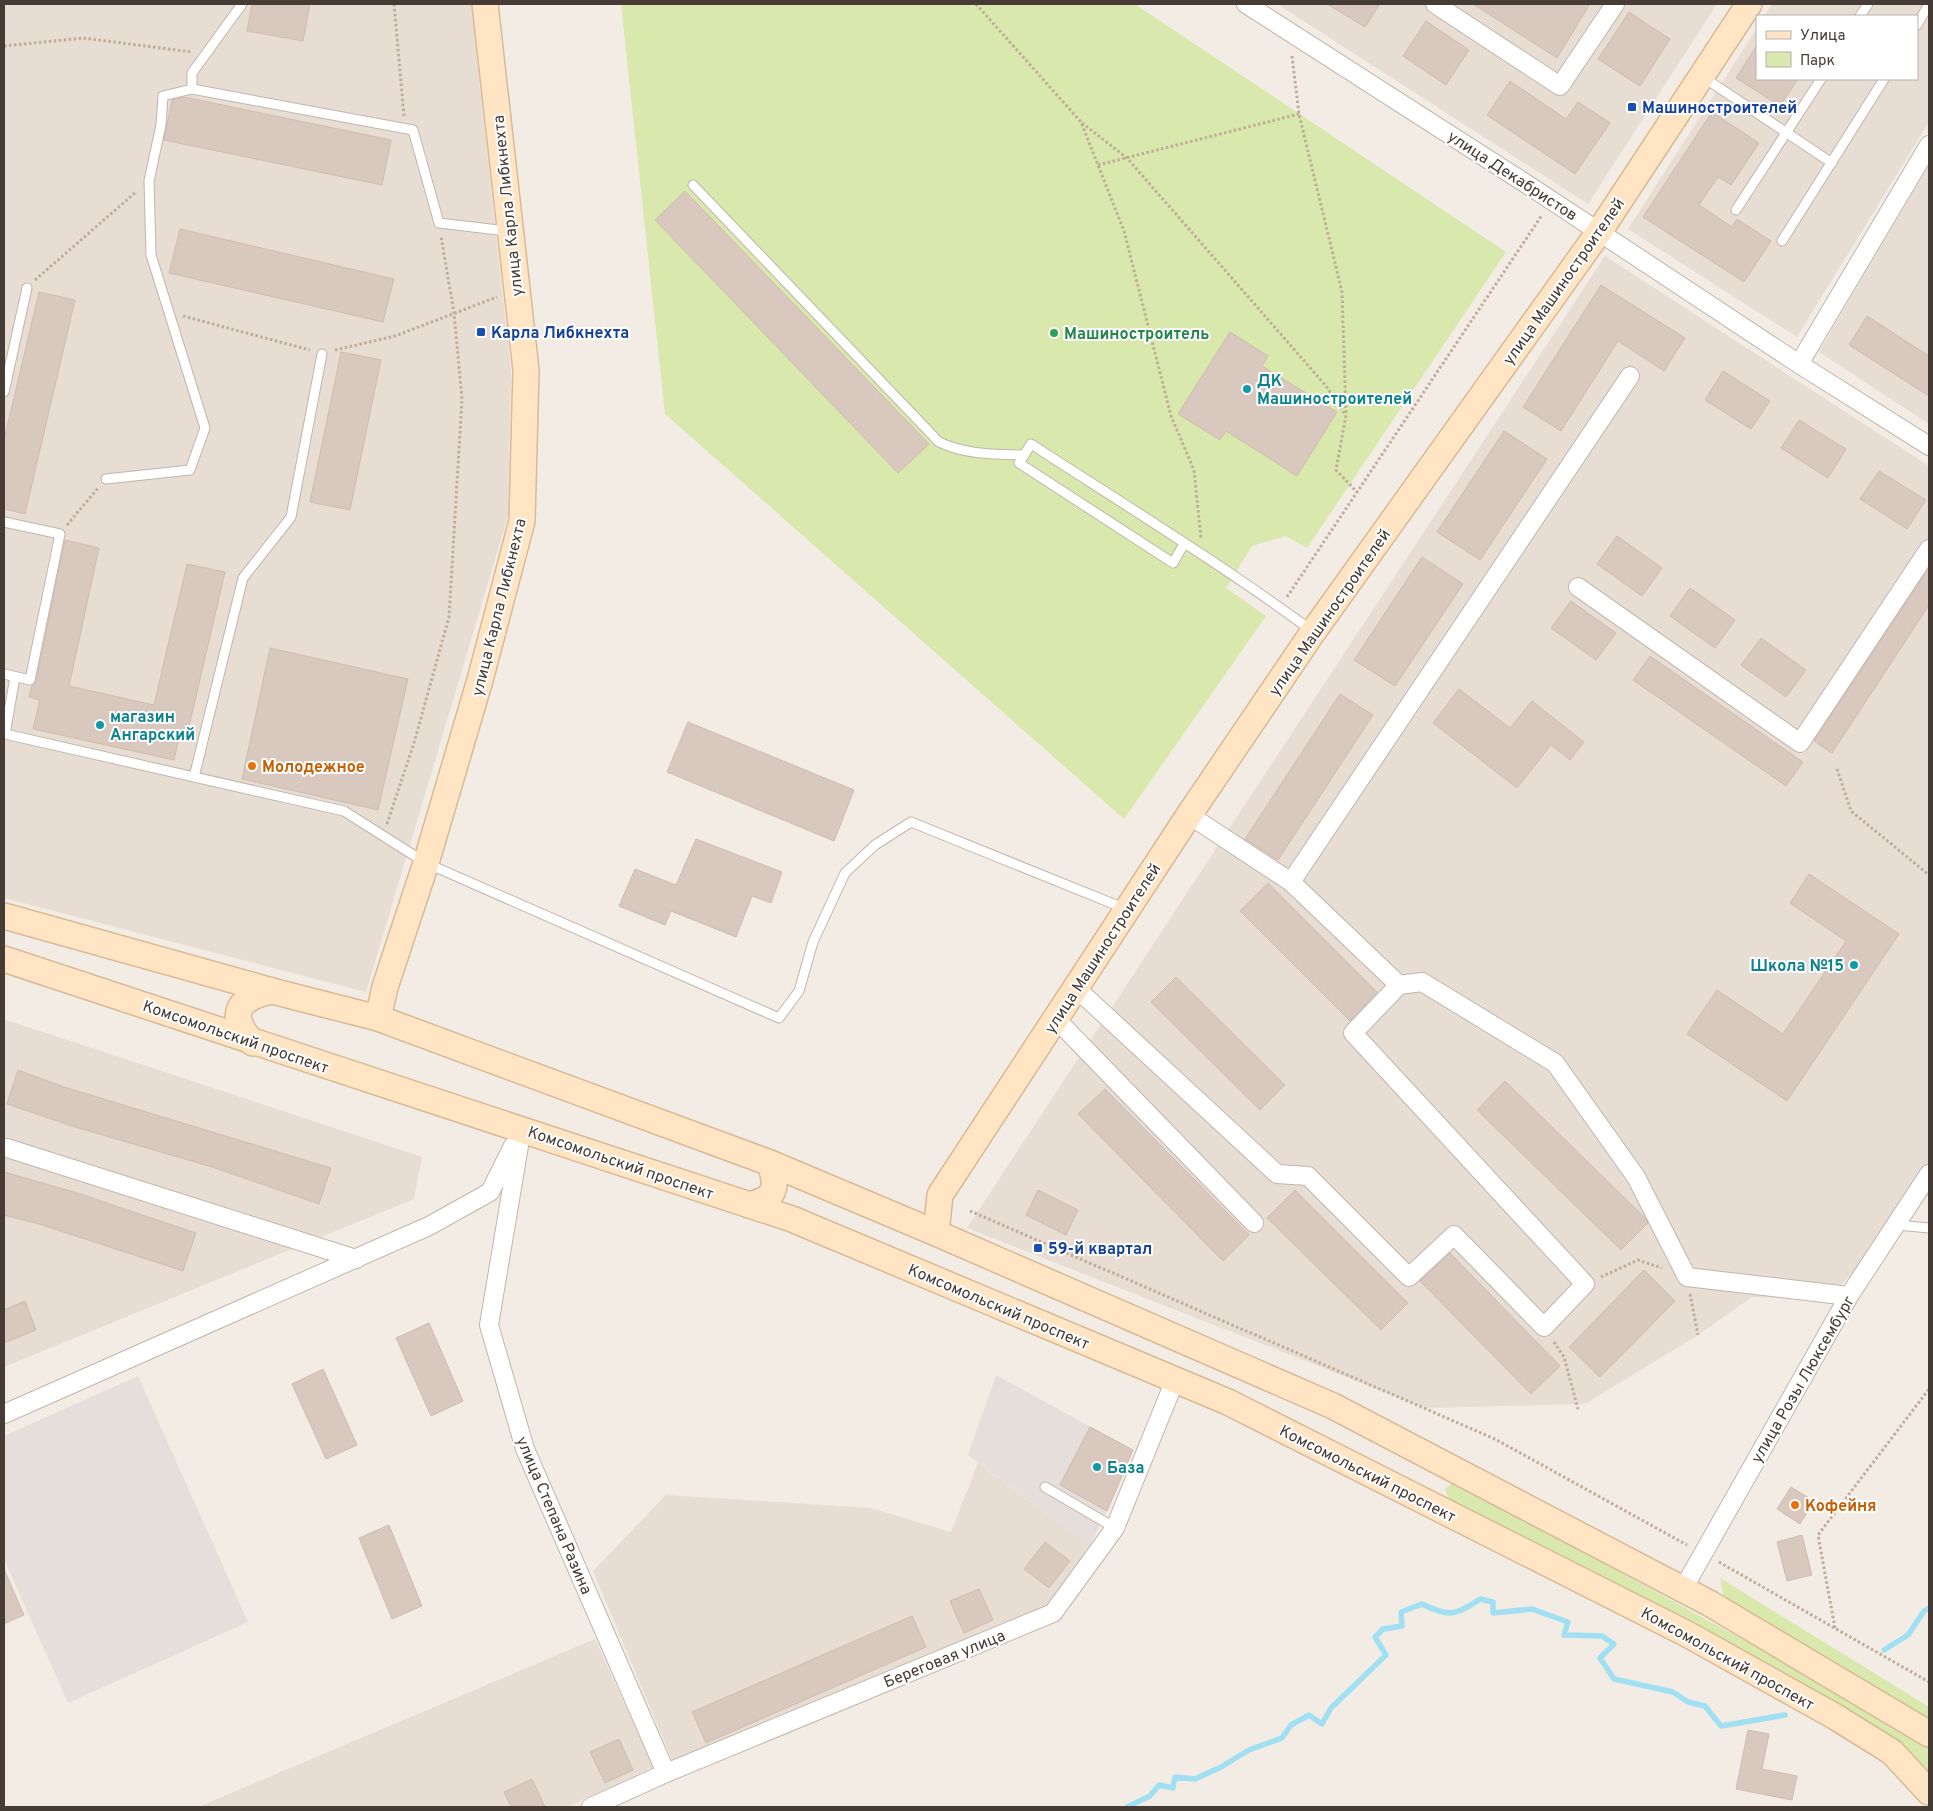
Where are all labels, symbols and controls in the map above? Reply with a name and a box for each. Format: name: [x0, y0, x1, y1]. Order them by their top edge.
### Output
legend: [1756, 15, 1918, 80]
text: Улица: [1800, 27, 1845, 46]
text: Парк: [1800, 52, 1835, 71]
place label: Машиностроителей: [1642, 99, 1797, 119]
marker: Машиностроителей: [1626, 101, 1638, 113]
street label: улица Карла Либкнехта: [490, 114, 528, 298]
street label: улица Декабристов: [1443, 127, 1581, 226]
street label: улица Машиностроителей: [1499, 195, 1630, 369]
place label: Карла Либкнехта: [491, 324, 629, 344]
place label: Машиностроитель: [1064, 325, 1209, 345]
marker: Карла Либкнехта: [475, 326, 487, 338]
marker: Машиностроитель: [1048, 327, 1060, 339]
place label: ДК Машиностроителей: [1257, 372, 1412, 410]
marker: ДК Машиностроителей: [1241, 383, 1253, 395]
street label: улица Карла Либкнехта: [468, 517, 532, 698]
street label: улица Машиностроителей: [1265, 526, 1396, 700]
place label: магазин Ангарский: [110, 708, 195, 746]
marker: магазин Ангарский: [94, 719, 106, 731]
place label: Молодежное: [262, 758, 365, 778]
marker: Молодежное: [246, 760, 258, 772]
street label: улица Машиностроителей: [1041, 860, 1166, 1038]
place label: Школа №15: [1750, 957, 1844, 977]
marker: Школа №15: [1848, 959, 1860, 971]
street label: Комсомольский проспект: [140, 997, 331, 1079]
street label: Комсомольский проспект: [525, 1123, 716, 1205]
place label: 59-й квартал: [1048, 1240, 1152, 1260]
marker: 59-й квартал: [1032, 1242, 1044, 1254]
street label: Комсомольский проспект: [904, 1260, 1092, 1355]
street label: улица Розы Люксембург: [1748, 1293, 1860, 1467]
street label: Комсомольский проспект: [1276, 1422, 1459, 1528]
street label: улица Степана Разина: [511, 1434, 596, 1598]
place label: База: [1107, 1459, 1144, 1479]
marker: База: [1091, 1461, 1103, 1473]
place label: Кофейня: [1805, 1497, 1877, 1517]
marker: Кофейня: [1789, 1499, 1801, 1511]
street label: Комсомольский проспект: [1637, 1604, 1817, 1716]
street label: Береговая улица: [881, 1626, 1008, 1693]

